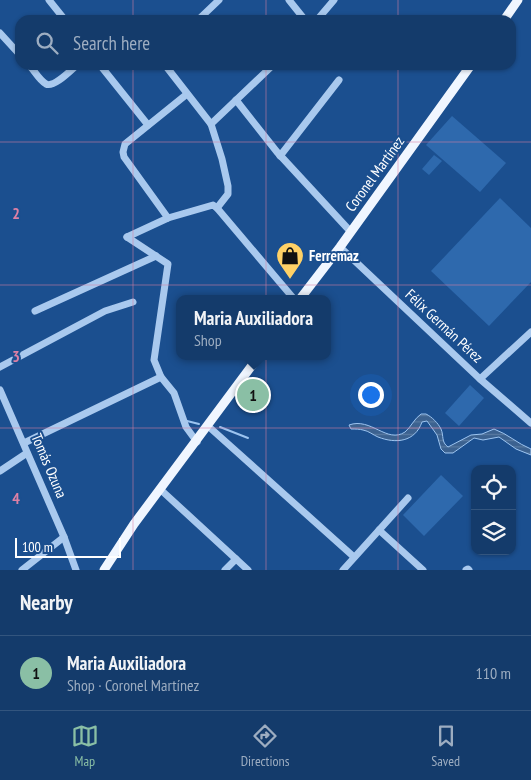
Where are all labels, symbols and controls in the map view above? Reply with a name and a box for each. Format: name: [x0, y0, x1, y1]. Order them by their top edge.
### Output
search box: [15, 15, 516, 70]
icon: search: [33, 29, 61, 57]
text: Search here: [73, 31, 150, 55]
street label: Coronel Martínez: [341, 132, 408, 215]
text: 2: [12, 203, 20, 223]
shop icon: Ferremaz: [275, 241, 305, 280]
place label: Ferremaz: [309, 246, 359, 265]
street label: Félix Germán Pérez: [401, 285, 487, 367]
popup: [176, 295, 331, 360]
text: Maria Auxiliadora: [194, 306, 313, 330]
text: Shop: [194, 330, 222, 350]
text: 3: [12, 346, 20, 366]
pin: 1: [237, 376, 269, 414]
your location: [358, 382, 384, 408]
street label: Tomás Ozuna: [27, 431, 72, 501]
map controls: [471, 465, 516, 555]
button: locate: [471, 465, 516, 510]
text: 4: [12, 488, 20, 508]
button: layers: [471, 510, 516, 555]
scale bar: [15, 535, 121, 558]
text: 100 m: [22, 538, 53, 556]
text: Nearby: [20, 589, 73, 616]
text: Maria Auxiliadora: [67, 651, 186, 675]
text: 1: [32, 663, 40, 683]
text: 110 m: [476, 663, 511, 683]
text: Shop · Coronel Martínez: [67, 675, 199, 695]
tab: Map: [71, 722, 99, 770]
tab: Directions: [241, 722, 289, 770]
tab: Saved: [431, 722, 460, 770]

